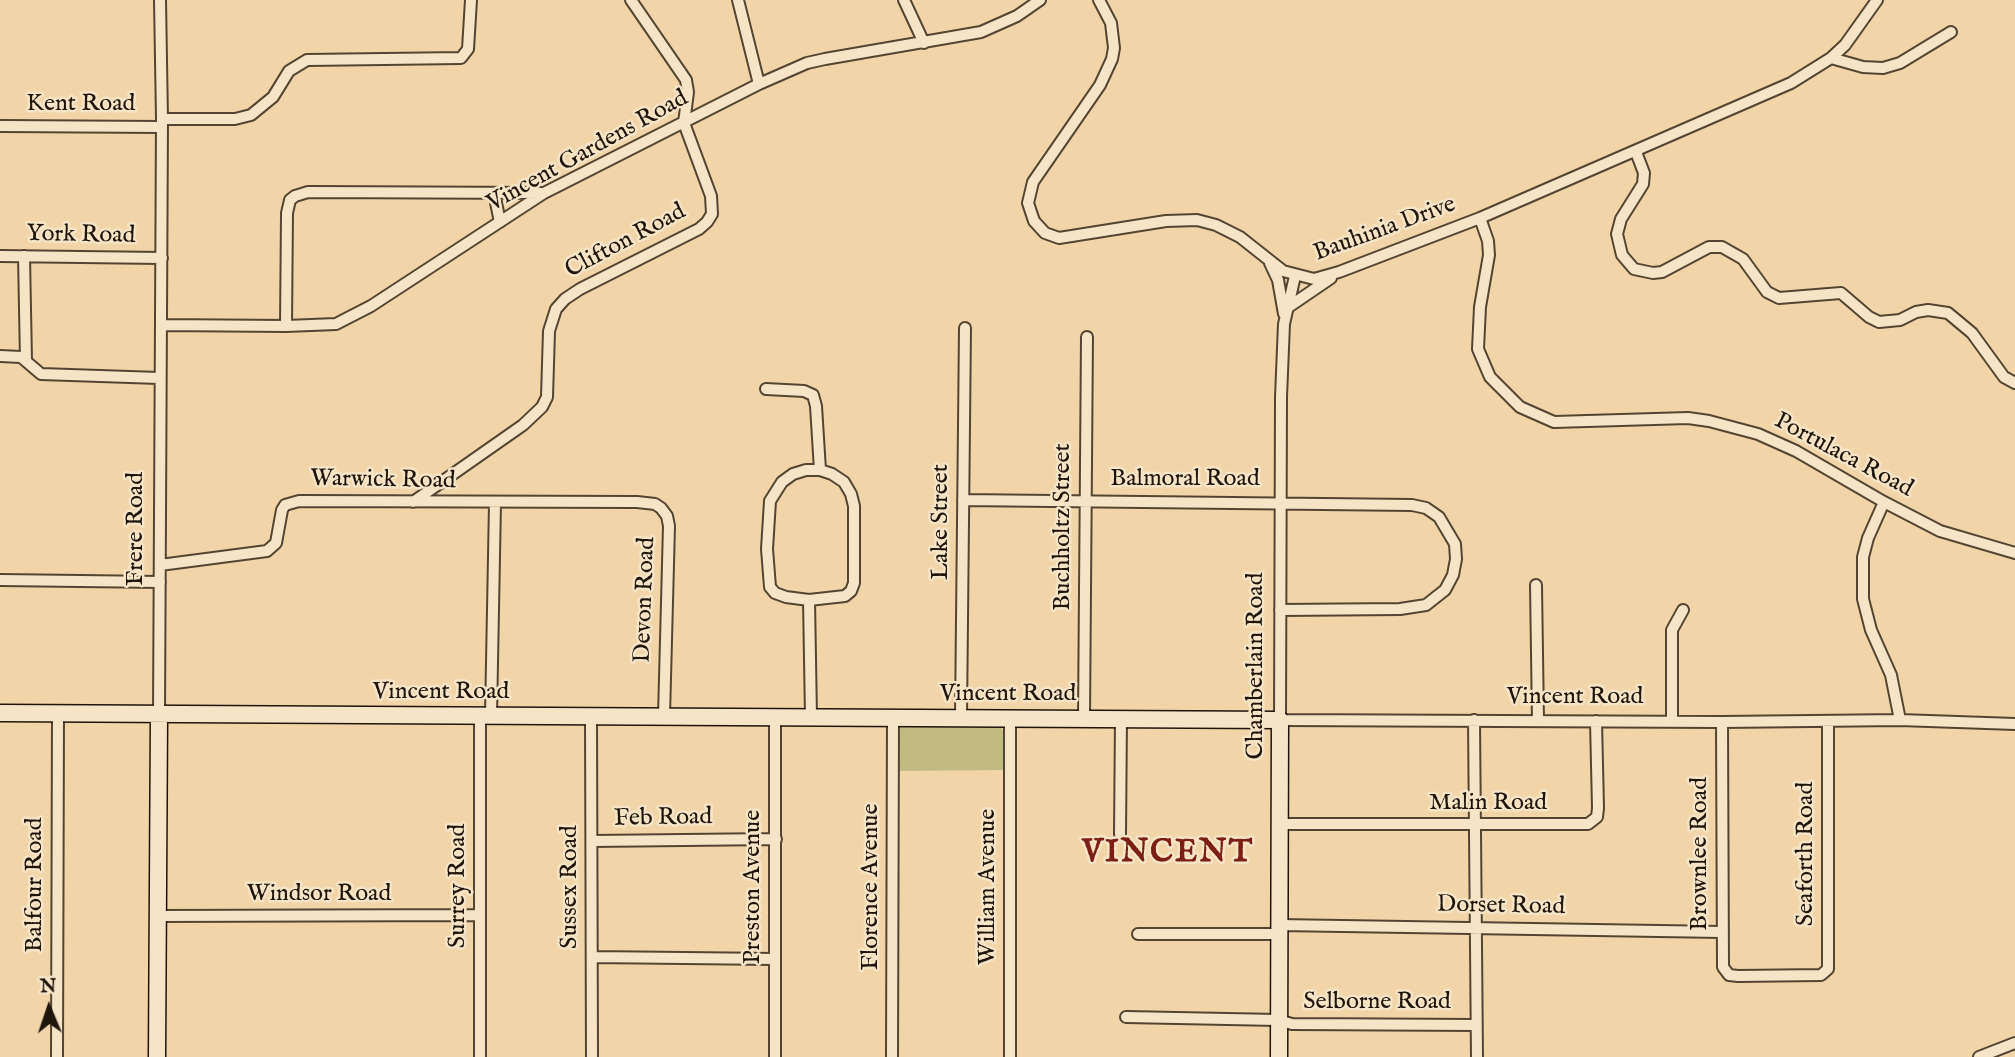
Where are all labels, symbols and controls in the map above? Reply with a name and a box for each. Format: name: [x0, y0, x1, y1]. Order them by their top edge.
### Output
street label: Vincent Gardens Road: [483, 85, 693, 219]
street label: Kent Road: [27, 91, 135, 119]
street label: Bauhinia Drive: [1310, 191, 1460, 269]
street label: Clifton Road: [561, 198, 691, 286]
street label: York Road: [26, 221, 136, 251]
street label: Portulaca Road: [1769, 407, 1917, 505]
street label: Buchholtz Street: [1050, 443, 1078, 611]
street label: Lake Street: [928, 464, 956, 580]
street label: Warwick Road: [310, 465, 456, 497]
street label: Balmoral Road: [1110, 466, 1260, 494]
street label: Frere Road: [123, 472, 151, 586]
street label: Devon Road: [629, 537, 663, 663]
street label: Chamberlain Road: [1243, 572, 1271, 760]
street label: Vincent Road: [373, 679, 509, 707]
street label: Vincent Road: [940, 681, 1076, 709]
street label: Vincent Road: [1507, 684, 1643, 712]
street label: Brownlee Road: [1687, 777, 1715, 931]
street label: Seaforth Road: [1793, 782, 1821, 926]
street label: Malin Road: [1429, 790, 1547, 818]
street label: Florence Avenue: [858, 803, 886, 971]
street label: Feb Road: [614, 804, 712, 834]
street label: William Avenue: [975, 809, 1003, 965]
street label: Preston Avenue: [740, 810, 768, 964]
street label: Balfour Road: [22, 818, 50, 952]
street label: Surrey Road: [445, 824, 473, 948]
street label: Sussex Road: [557, 825, 585, 949]
district label: VINCENT: [1083, 835, 1253, 873]
street label: Windsor Road: [247, 881, 391, 909]
street label: Dorset Road: [1437, 891, 1565, 923]
north arrow: [14, 973, 84, 1043]
text: N: [40, 975, 57, 999]
street label: Selborne Road: [1303, 989, 1451, 1017]

